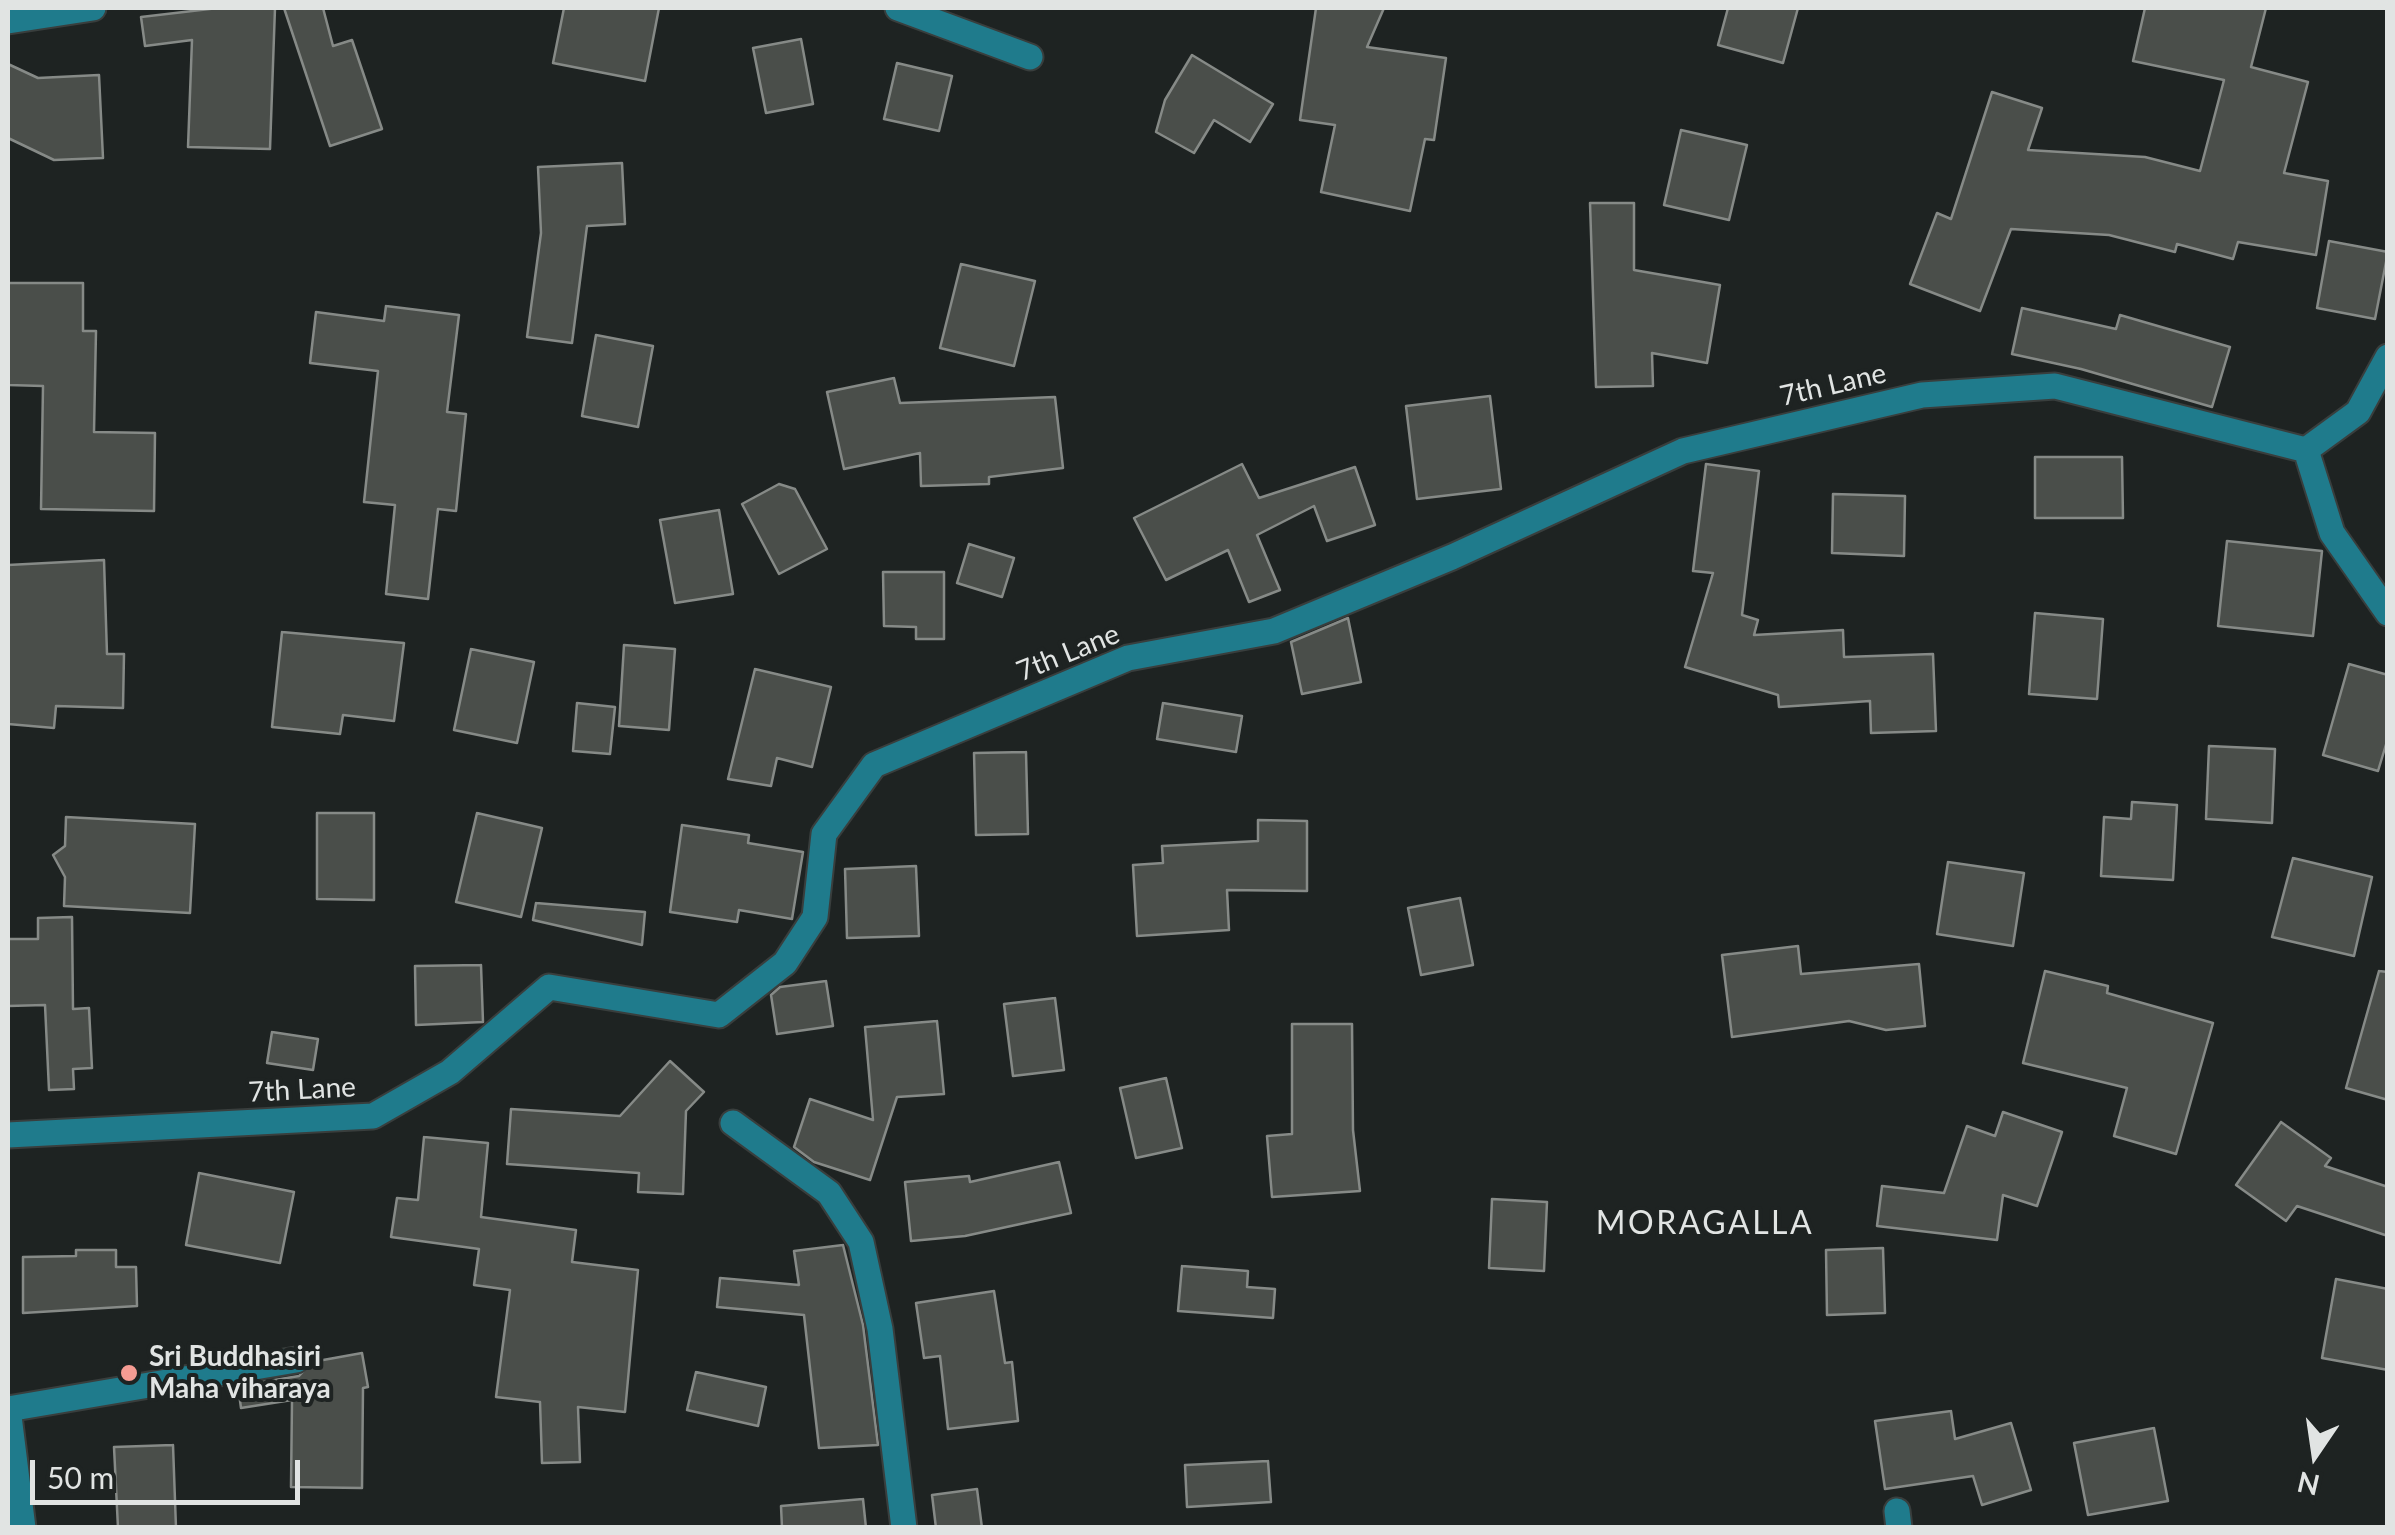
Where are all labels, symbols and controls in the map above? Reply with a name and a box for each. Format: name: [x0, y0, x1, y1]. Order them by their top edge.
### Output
street label: 7th Lane: [1777, 357, 1889, 413]
street label: 7th Lane: [1012, 617, 1124, 689]
street label: 7th Lane: [247, 1070, 357, 1110]
district label: MORAGALLA: [1596, 1205, 1814, 1243]
place label: Sri Buddhasiri Maha viharaya: [149, 1340, 331, 1406]
marker: Sri Buddhasiri Maha viharaya: [118, 1362, 140, 1384]
north arrow: [2265, 1405, 2365, 1505]
scale bar: [35, 1440, 305, 1502]
text: 50 m: [47, 1459, 114, 1495]
text: N: [2294, 1465, 2323, 1503]

